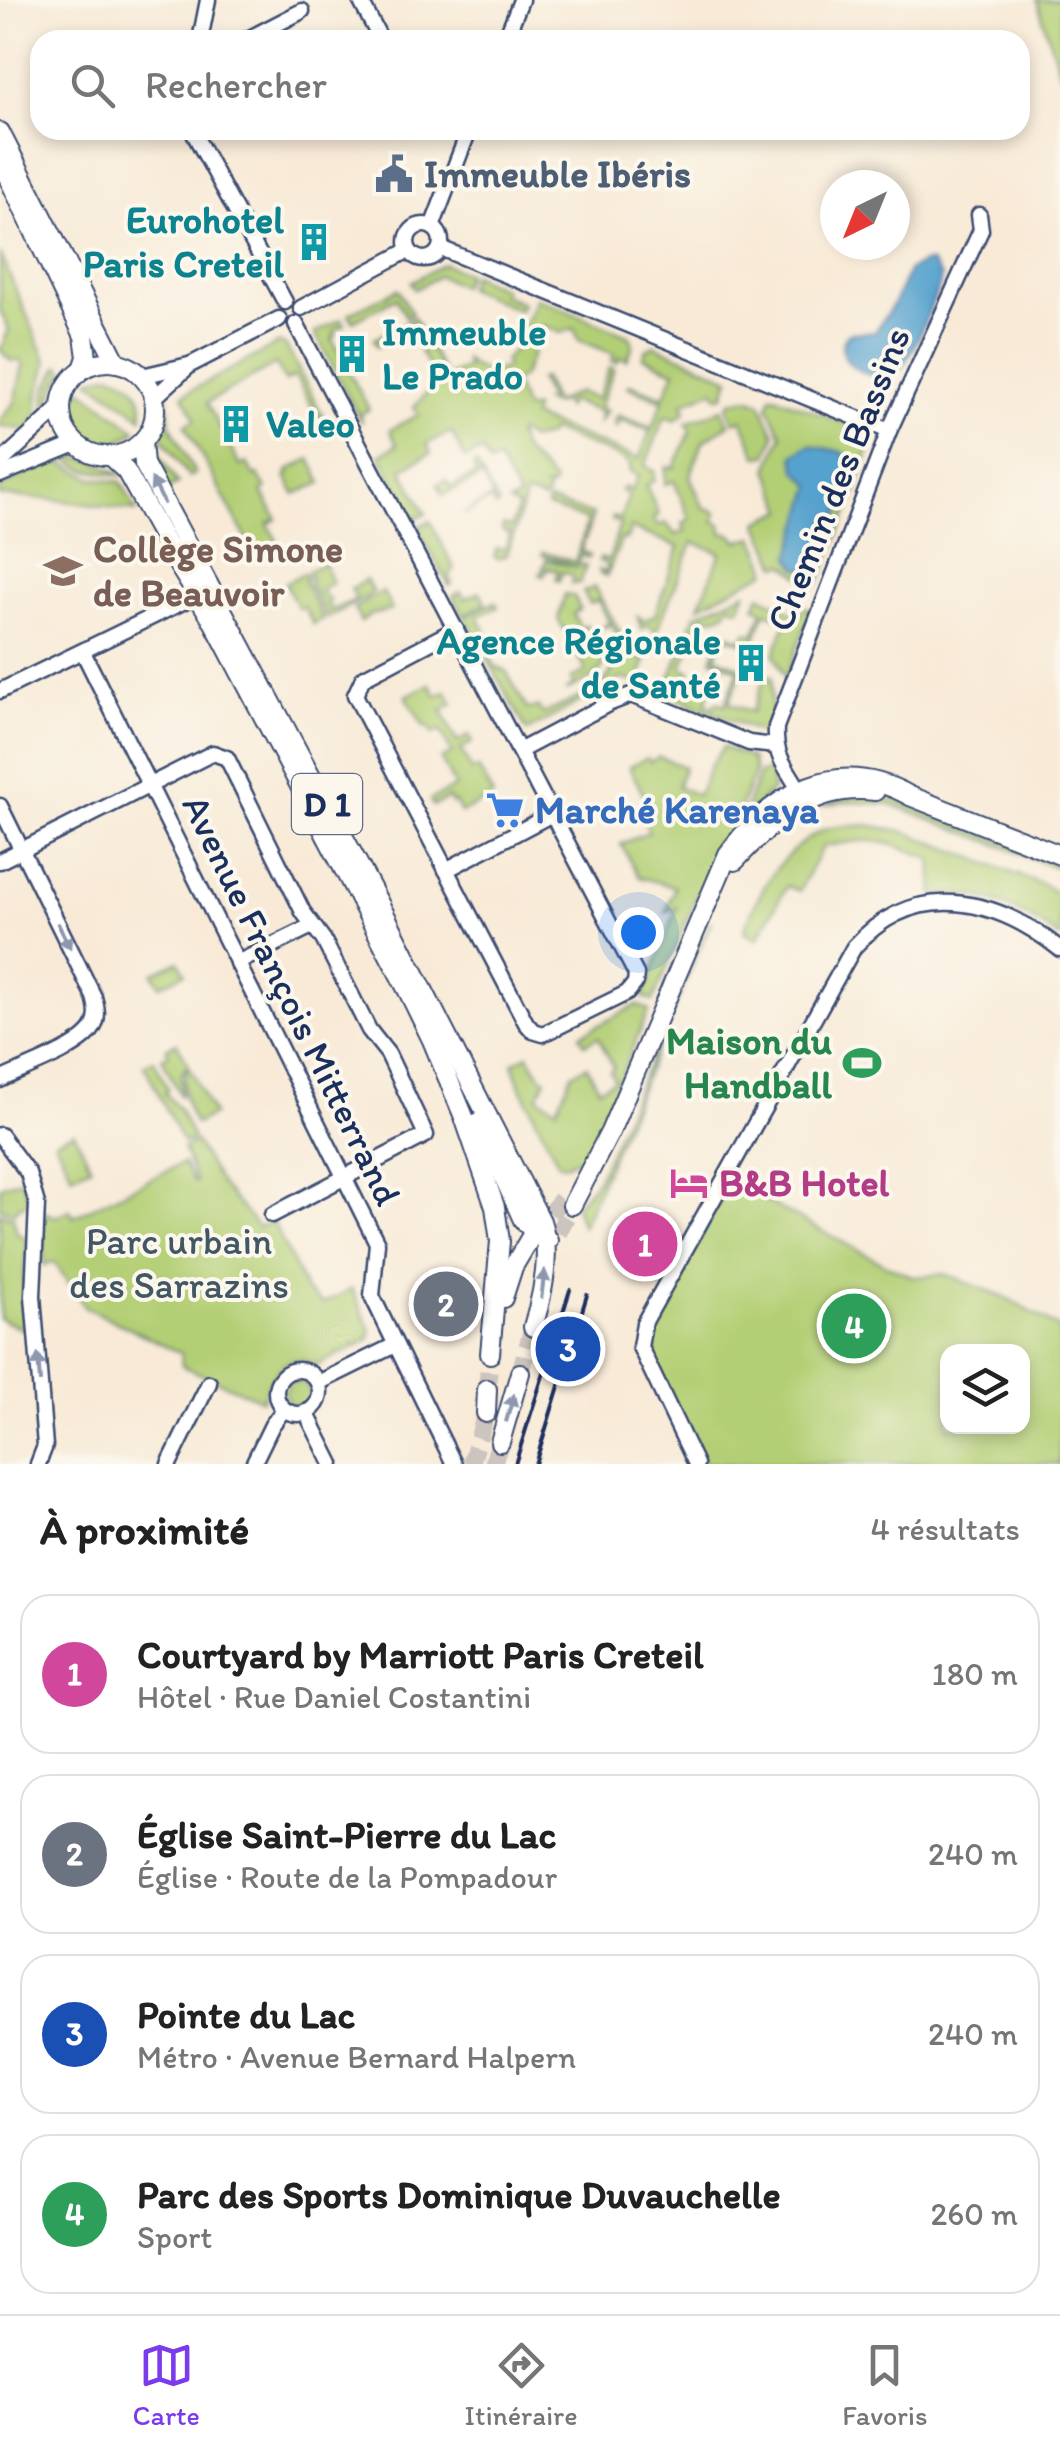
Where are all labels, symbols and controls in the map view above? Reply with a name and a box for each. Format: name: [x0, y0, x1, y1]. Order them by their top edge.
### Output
search box: [30, 30, 1030, 140]
icon: search: [65, 58, 120, 113]
text: Rechercher: [145, 62, 327, 108]
place label: Immeuble Ibéris: [424, 151, 691, 197]
public building icon: Immeuble Ibéris: [373, 153, 415, 195]
north arrow: [820, 170, 910, 260]
place label: Eurohotel Paris Creteil: [83, 197, 284, 287]
building icon: Eurohotel Paris Creteil: [293, 221, 335, 263]
place label: Immeuble Le Prado: [382, 309, 547, 399]
street label: Chemin des Bassins: [756, 320, 920, 638]
building icon: Immeuble Le Prado: [331, 333, 373, 375]
place label: Valeo: [266, 401, 355, 447]
building icon: Valeo: [215, 403, 257, 445]
one-way arrow: [150, 476, 167, 505]
place label: Collège Simone de Beauvoir: [93, 526, 343, 616]
school or university icon: Collège Simone de Beauvoir: [42, 550, 84, 592]
place label: Agence Régionale de Santé: [437, 618, 721, 708]
building icon: Agence Régionale de Santé: [730, 642, 772, 684]
road number: D 1: [292, 774, 362, 834]
street label: Avenue François Mitterrand: [172, 787, 412, 1213]
place label: Marché Karenaya: [535, 787, 819, 833]
supermarket icon: Marché Karenaya: [484, 789, 526, 831]
your location: [613, 907, 664, 958]
one-way arrow: [55, 922, 72, 951]
place label: Maison du Handball: [666, 1018, 832, 1108]
sports icon: Maison du Handball: [841, 1042, 883, 1084]
place label: B&B Hotel: [719, 1160, 890, 1206]
hotel icon: B&B Hotel: [668, 1162, 710, 1204]
pin: 1: [612, 1206, 678, 1282]
park label: Parc urbain des Sarrazins: [69, 1218, 289, 1308]
pin: 2: [414, 1266, 478, 1342]
one-way arrow: [535, 1267, 551, 1299]
pin: 4: [822, 1288, 886, 1364]
pin: 3: [536, 1312, 600, 1386]
map controls: [940, 1344, 1030, 1434]
button: layers: [940, 1344, 1030, 1434]
one-way arrow: [31, 1352, 47, 1383]
one-way arrow: [503, 1392, 518, 1422]
text: À proximité: [40, 1504, 249, 1555]
text: 4 résultats: [870, 1510, 1020, 1548]
text: Courtyard by Marriott Paris Creteil: [137, 1632, 704, 1678]
text: 1: [67, 1655, 82, 1693]
text: 180 m: [932, 1655, 1018, 1693]
text: Hôtel · Rue Daniel Costantini: [137, 1678, 531, 1716]
text: Église Saint-Pierre du Lac: [137, 1812, 556, 1858]
text: 2: [66, 1835, 83, 1873]
text: 240 m: [928, 1835, 1018, 1873]
text: Église · Route de la Pompadour: [137, 1858, 557, 1896]
text: Pointe du Lac: [137, 1992, 355, 2038]
text: 3: [66, 2015, 83, 2053]
text: 240 m: [928, 2015, 1018, 2053]
text: Métro · Avenue Bernard Halpern: [137, 2038, 576, 2076]
text: Parc des Sports Dominique Duvauchelle: [137, 2172, 781, 2218]
text: 4: [65, 2195, 84, 2233]
text: 260 m: [930, 2195, 1018, 2233]
text: Sport: [137, 2218, 212, 2256]
tab: Carte: [132, 2338, 200, 2432]
tab: Itinéraire: [465, 2338, 578, 2432]
tab: Favoris: [842, 2338, 928, 2432]

